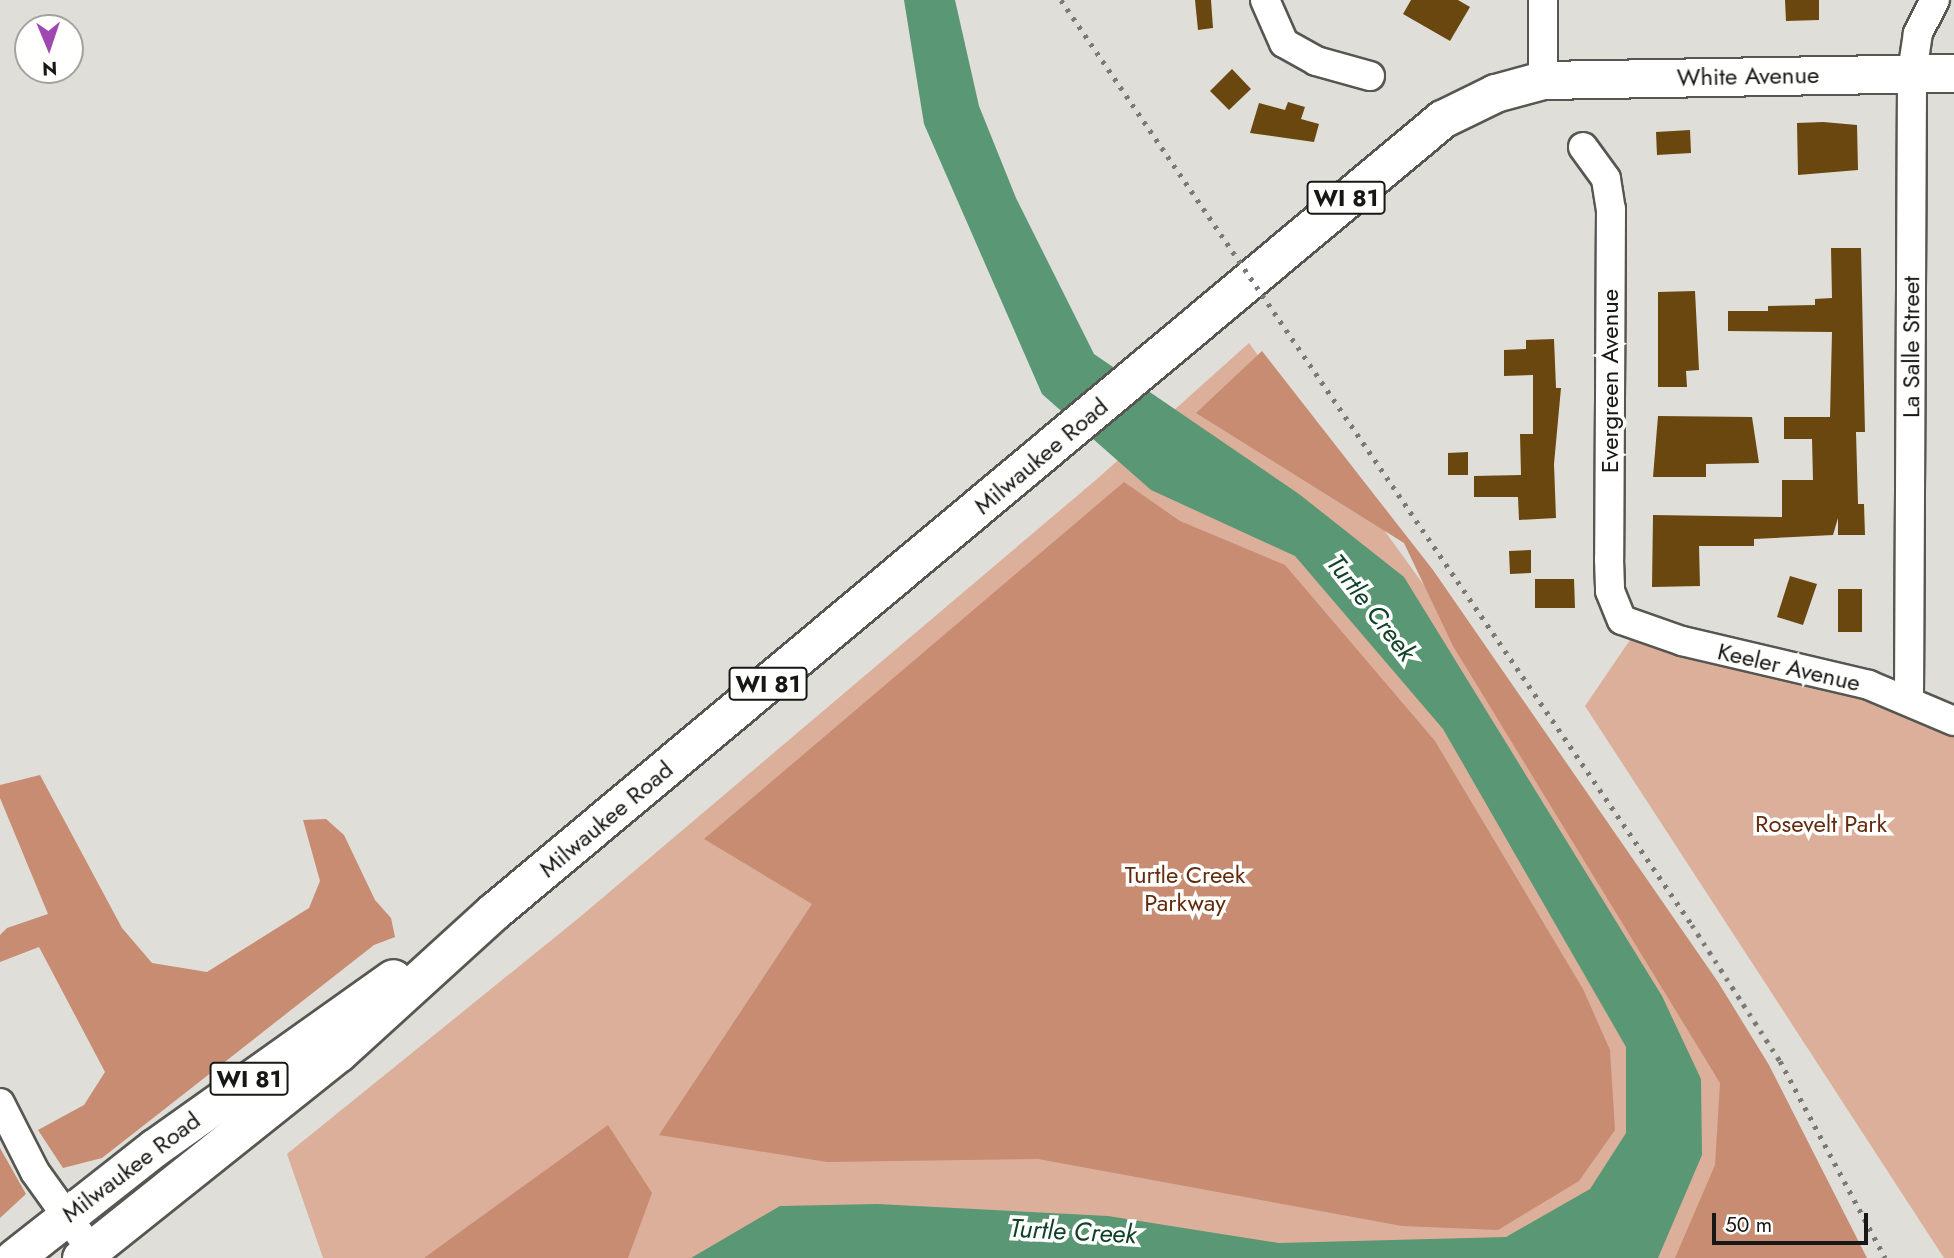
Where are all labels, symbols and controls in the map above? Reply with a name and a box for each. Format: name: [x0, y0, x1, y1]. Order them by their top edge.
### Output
north arrow: [14, 14, 84, 84]
text: N: [42, 55, 58, 82]
street label: White Avenue: [1676, 60, 1820, 92]
road number: WI 81: [1306, 178, 1386, 218]
street label: La Salle Street: [1897, 276, 1925, 418]
street label: Evergreen Avenue: [1596, 289, 1624, 473]
street label: Milwaukee Road: [968, 392, 1114, 520]
water label: Turtle Creek: [1320, 548, 1422, 668]
street label: Keeler Avenue: [1715, 637, 1863, 697]
road number: WI 81: [728, 664, 808, 704]
street label: Milwaukee Road: [533, 755, 679, 883]
park label: Rosevelt Park: [1755, 810, 1887, 838]
park label: Turtle Creek Parkway: [1125, 861, 1245, 917]
road number: WI 81: [209, 1060, 289, 1098]
street label: Milwaukee Road: [56, 1106, 206, 1228]
scale bar: [1716, 1198, 1872, 1242]
text: 50 m: [1725, 1210, 1772, 1240]
water label: Turtle Creek: [1009, 1213, 1137, 1251]

